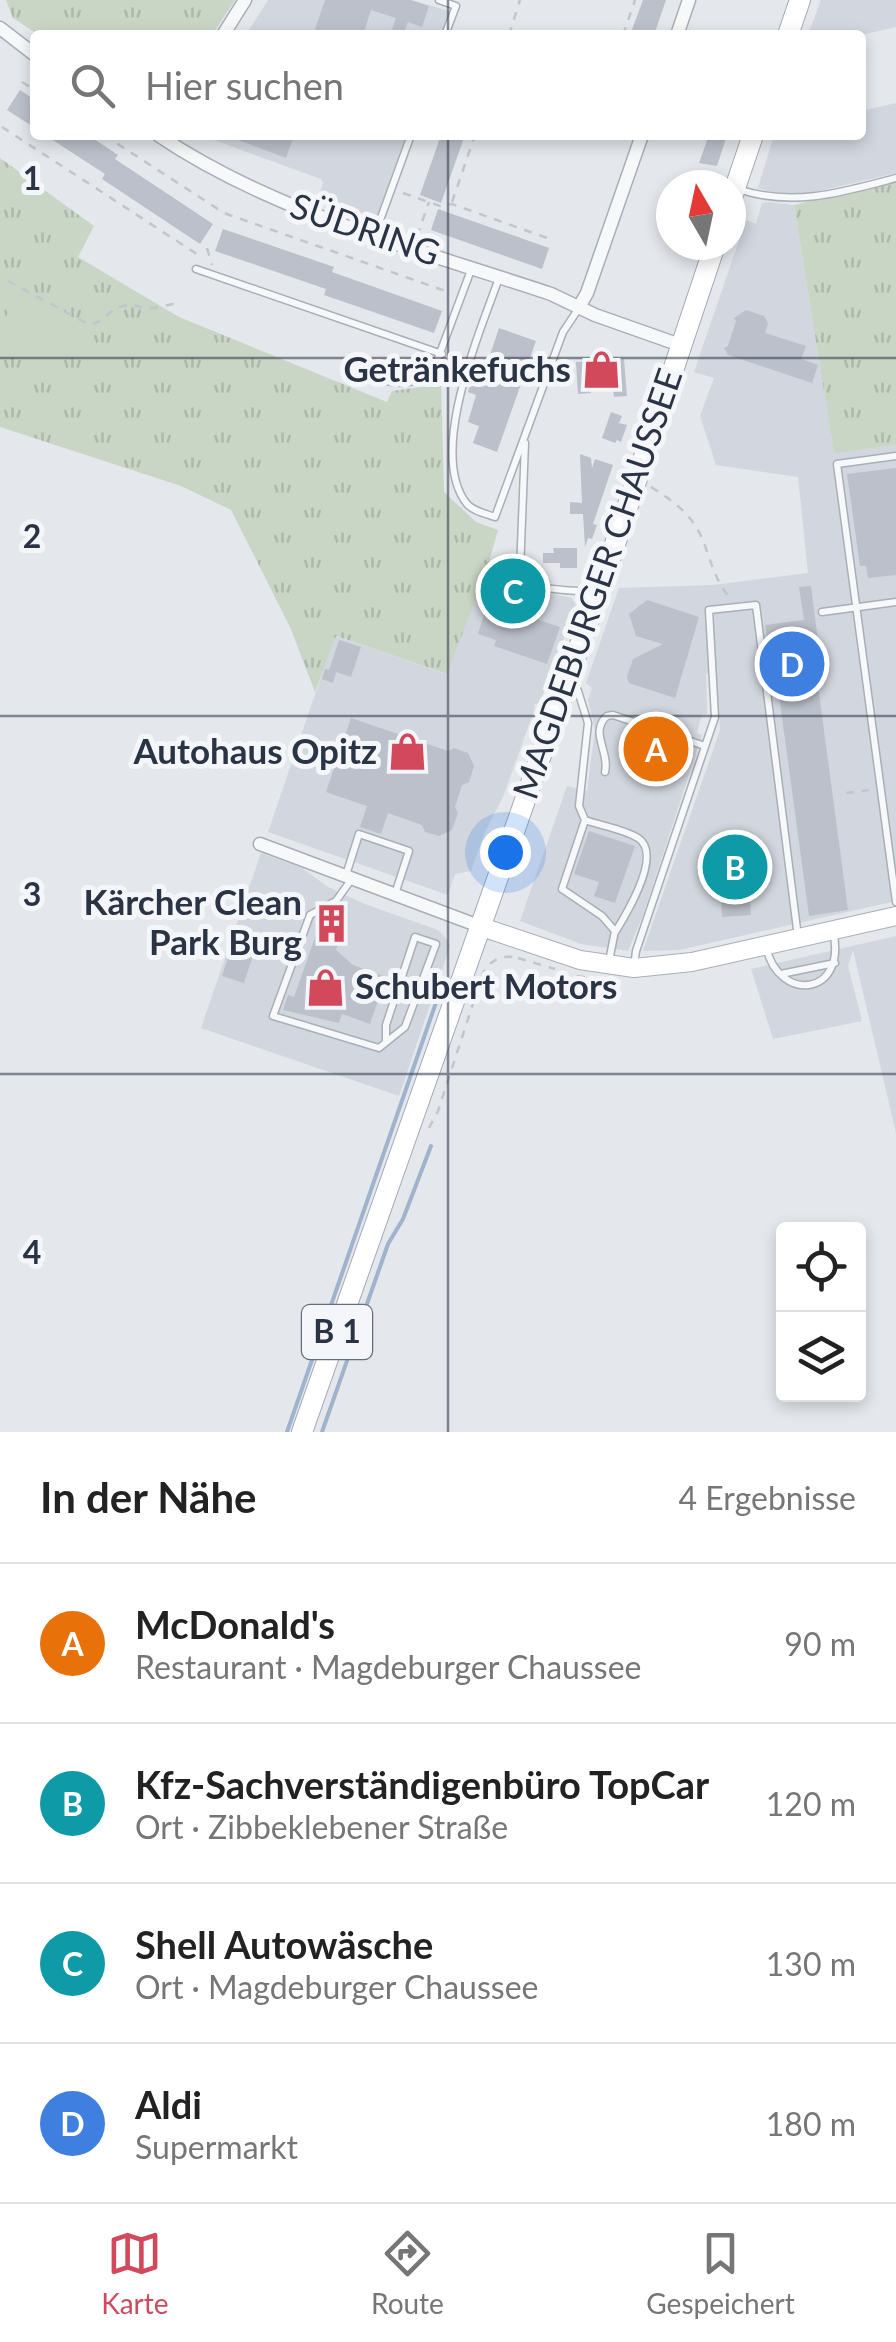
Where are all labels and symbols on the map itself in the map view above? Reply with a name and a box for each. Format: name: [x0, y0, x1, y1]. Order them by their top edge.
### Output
text: 1: [23, 158, 41, 197]
north arrow: [656, 170, 746, 260]
street label: SÜDRING: [285, 183, 446, 273]
place label: Getränkefuchs: [343, 347, 571, 389]
shop icon: Getränkefuchs: [580, 349, 622, 391]
street label: MAGDEBURGER CHAUSSEE: [505, 363, 691, 805]
text: 2: [23, 516, 41, 555]
pin: C: [480, 554, 546, 628]
pin: D: [760, 626, 824, 702]
pin: A: [624, 712, 688, 786]
place label: Autohaus Opitz: [132, 729, 377, 771]
shop icon: Autohaus Opitz: [386, 731, 428, 773]
your location: [480, 827, 531, 878]
pin: B: [702, 830, 768, 904]
text: 3: [23, 874, 41, 913]
place label: Kärcher Clean Park Burg: [84, 880, 302, 962]
building icon: Kärcher Clean Park Burg: [311, 902, 353, 944]
place label: Schubert Motors: [355, 964, 617, 1006]
shop icon: Schubert Motors: [304, 966, 346, 1008]
text: 4: [23, 1232, 41, 1271]
road number: B 1: [302, 1305, 372, 1359]

